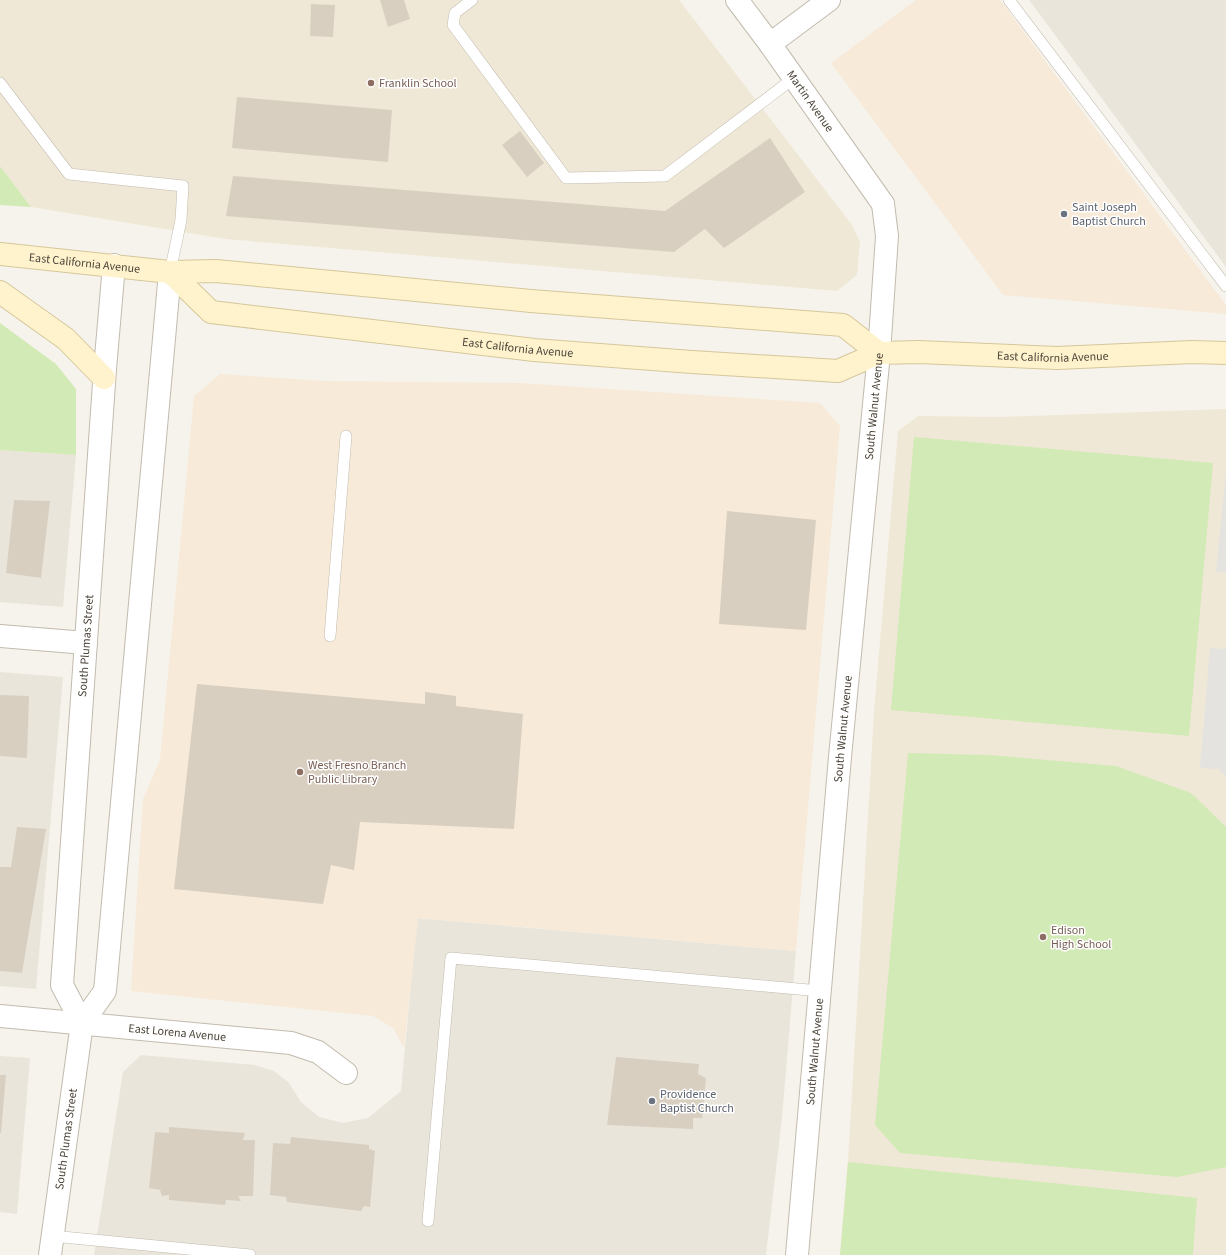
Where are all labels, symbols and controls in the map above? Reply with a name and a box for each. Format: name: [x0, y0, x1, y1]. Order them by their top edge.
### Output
street label: Martin Avenue: [782, 67, 838, 136]
place label: Franklin School: [379, 75, 457, 92]
marker: Franklin School: [366, 78, 376, 88]
place label: Saint Joseph Baptist Church: [1072, 199, 1146, 230]
marker: Saint Joseph Baptist Church: [1059, 209, 1069, 219]
street label: East California Avenue: [28, 249, 141, 278]
street label: East California Avenue: [461, 334, 574, 362]
street label: East California Avenue: [997, 347, 1109, 367]
street label: South Walnut Avenue: [861, 352, 888, 461]
street label: South Plumas Street: [74, 594, 98, 697]
street label: South Walnut Avenue: [830, 675, 857, 783]
place label: West Fresno Branch Public Library: [308, 757, 406, 788]
marker: West Fresno Branch Public Library: [295, 767, 305, 777]
place label: Edison High School: [1051, 922, 1111, 953]
marker: Edison High School: [1038, 932, 1048, 942]
street label: South Walnut Avenue: [802, 998, 828, 1106]
street label: East Lorena Avenue: [128, 1020, 227, 1046]
place label: Providence Baptist Church: [660, 1086, 734, 1117]
street label: South Plumas Street: [51, 1087, 82, 1191]
marker: Providence Baptist Church: [647, 1096, 657, 1106]

